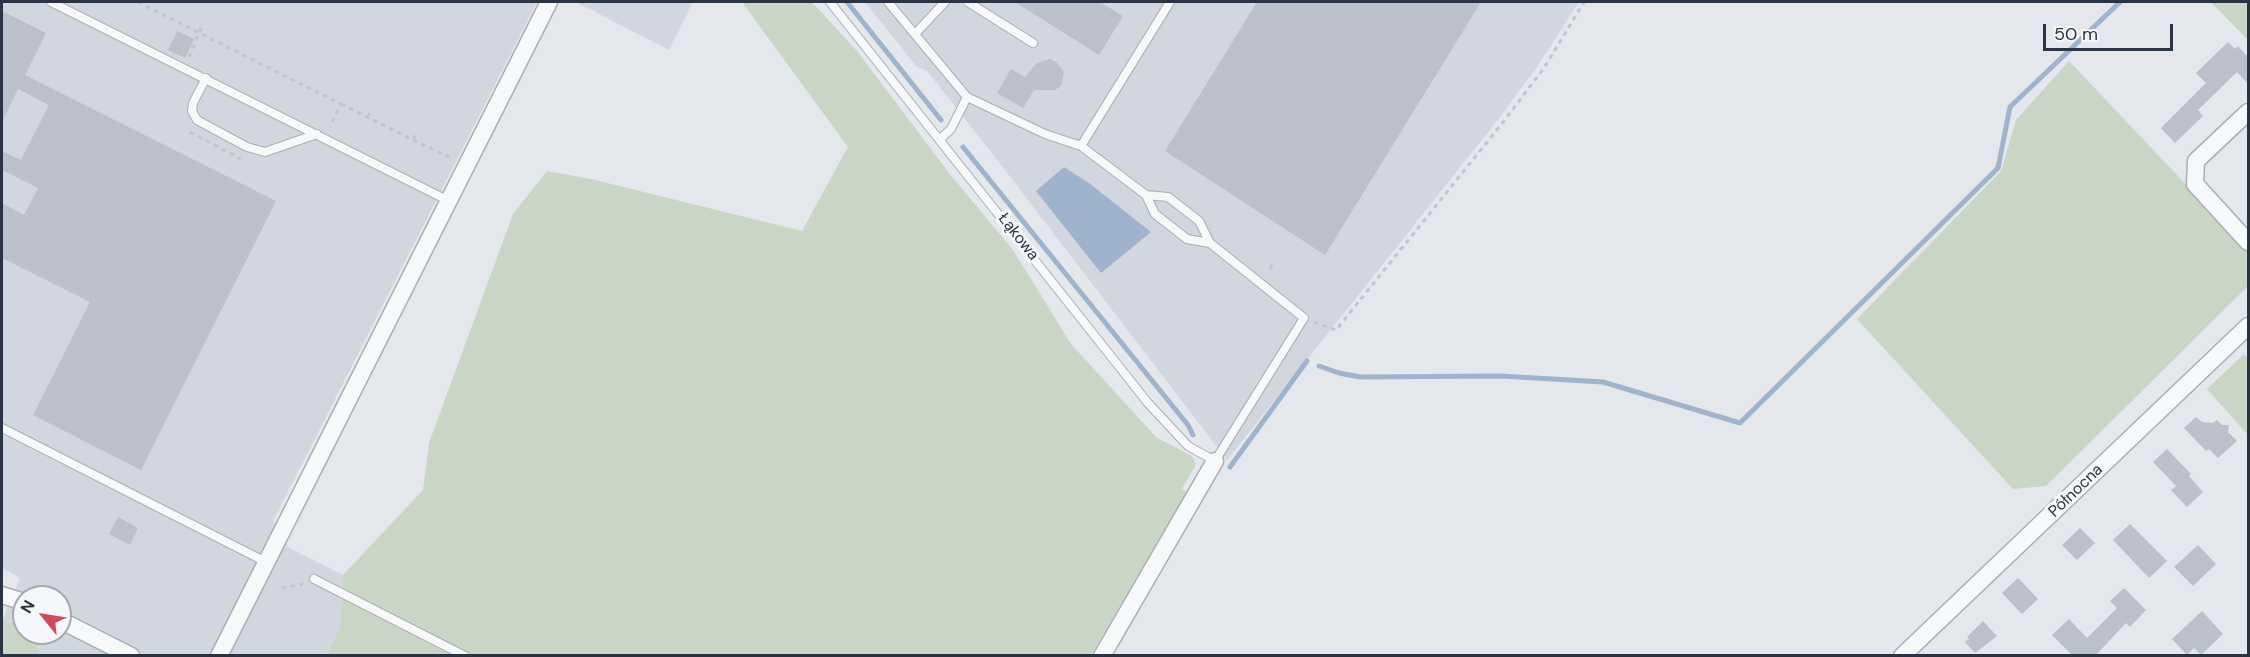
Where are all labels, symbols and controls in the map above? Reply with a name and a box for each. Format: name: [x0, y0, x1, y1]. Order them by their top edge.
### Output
scale bar: [2046, 12, 2176, 50]
text: 50 m: [2054, 22, 2098, 46]
street label: Łąkowa: [994, 209, 1042, 265]
street label: Północna: [2045, 460, 2107, 522]
north arrow: [12, 585, 72, 645]
text: N: [16, 596, 40, 617]

